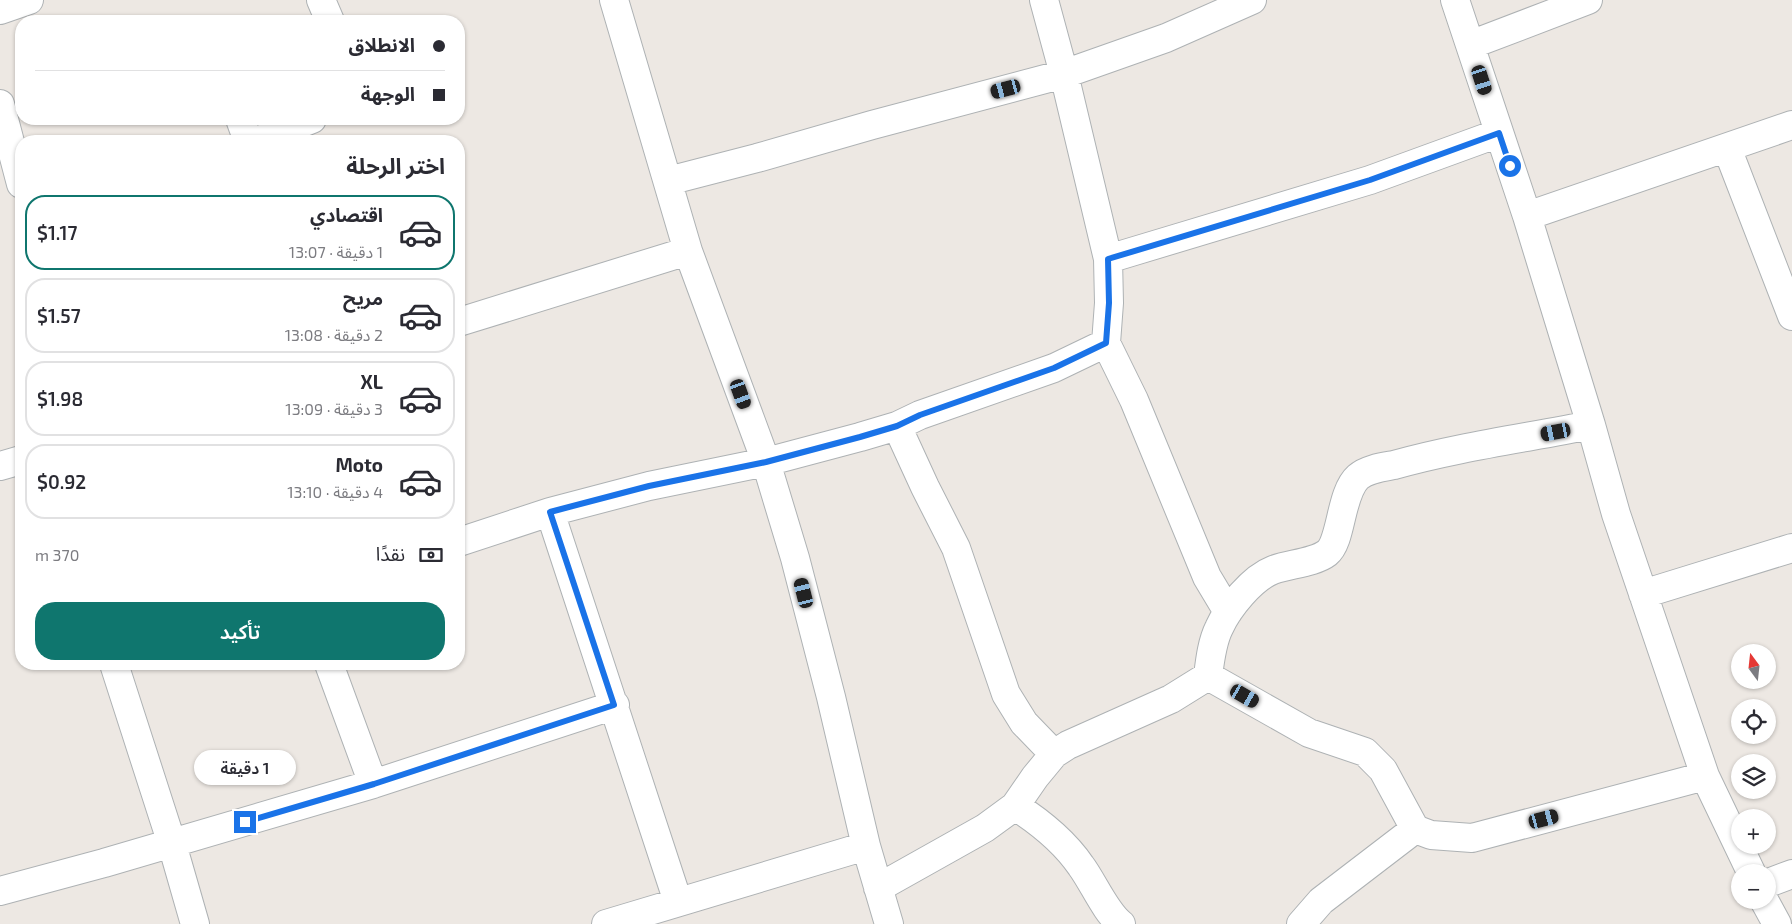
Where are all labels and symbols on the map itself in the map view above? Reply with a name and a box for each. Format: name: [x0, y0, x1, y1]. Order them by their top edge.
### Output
car: [1470, 63, 1493, 97]
car: [989, 78, 1022, 100]
route start: [1499, 155, 1521, 177]
car: [728, 377, 753, 411]
car: [1539, 422, 1572, 442]
car: [793, 577, 814, 609]
north arrow: [1731, 644, 1776, 689]
car: [1228, 682, 1261, 710]
callout: 1 دقيقة: [194, 750, 296, 784]
car: [1527, 808, 1560, 830]
route end: [234, 811, 256, 833]

